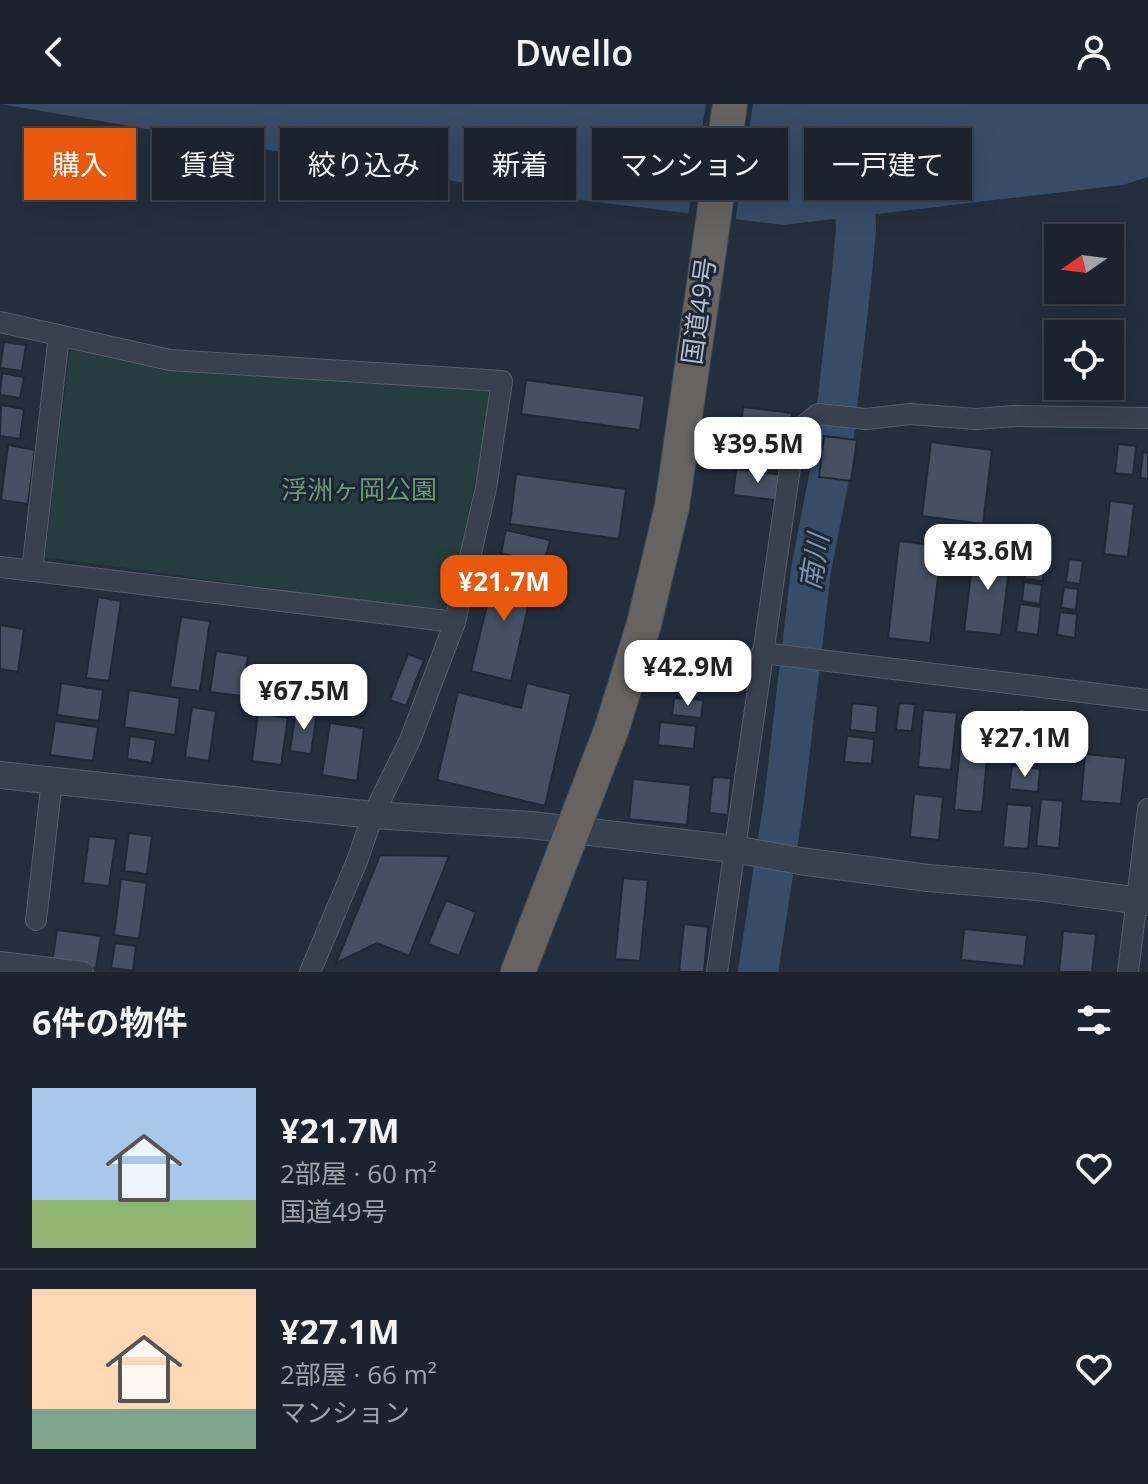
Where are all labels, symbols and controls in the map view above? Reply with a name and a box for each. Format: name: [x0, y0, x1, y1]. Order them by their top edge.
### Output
text: Dwello: [515, 28, 633, 77]
icon: back: [32, 30, 76, 74]
icon: person: [1072, 30, 1116, 74]
chip: 購入: [24, 128, 136, 200]
chip: 賃貸: [152, 128, 264, 200]
chip: 絞り込み: [280, 128, 448, 200]
chip: 新着: [464, 128, 576, 200]
chip: マンション: [592, 128, 788, 200]
chip: 一戸建て: [804, 128, 972, 200]
north arrow: [1044, 224, 1124, 304]
map controls: [1044, 224, 1124, 400]
street label: 国道49号: [673, 255, 723, 367]
button: locate: [1044, 320, 1124, 400]
pin: ¥39.5M: [693, 417, 823, 485]
text: ¥39.5M: [712, 425, 804, 461]
park label: 浮洲ヶ岡公園: [281, 471, 437, 507]
pin: ¥43.6M: [923, 524, 1053, 592]
water label: 南川: [790, 528, 837, 592]
text: ¥43.6M: [942, 532, 1034, 568]
pin: ¥21.7M: [439, 555, 569, 623]
text: ¥21.7M: [458, 563, 550, 599]
pin: ¥42.9M: [623, 640, 753, 708]
text: ¥42.9M: [642, 648, 734, 684]
pin: ¥67.5M: [239, 664, 369, 732]
text: ¥67.5M: [258, 672, 350, 708]
pin: ¥27.1M: [960, 711, 1090, 779]
text: ¥27.1M: [979, 719, 1071, 755]
icon: filters: [1072, 998, 1116, 1042]
text: 6件の物件: [32, 999, 187, 1045]
text: ¥21.7M: [280, 1107, 400, 1153]
icon: home: [96, 1120, 192, 1216]
icon: heart: [1072, 1146, 1116, 1190]
text: 2部屋 · 60 m²: [280, 1155, 437, 1191]
text: 国道49号: [280, 1193, 388, 1229]
text: ¥27.1M: [280, 1308, 400, 1354]
icon: home: [96, 1321, 192, 1417]
icon: heart: [1072, 1347, 1116, 1391]
text: 2部屋 · 66 m²: [280, 1356, 437, 1392]
text: マンション: [280, 1394, 410, 1430]

